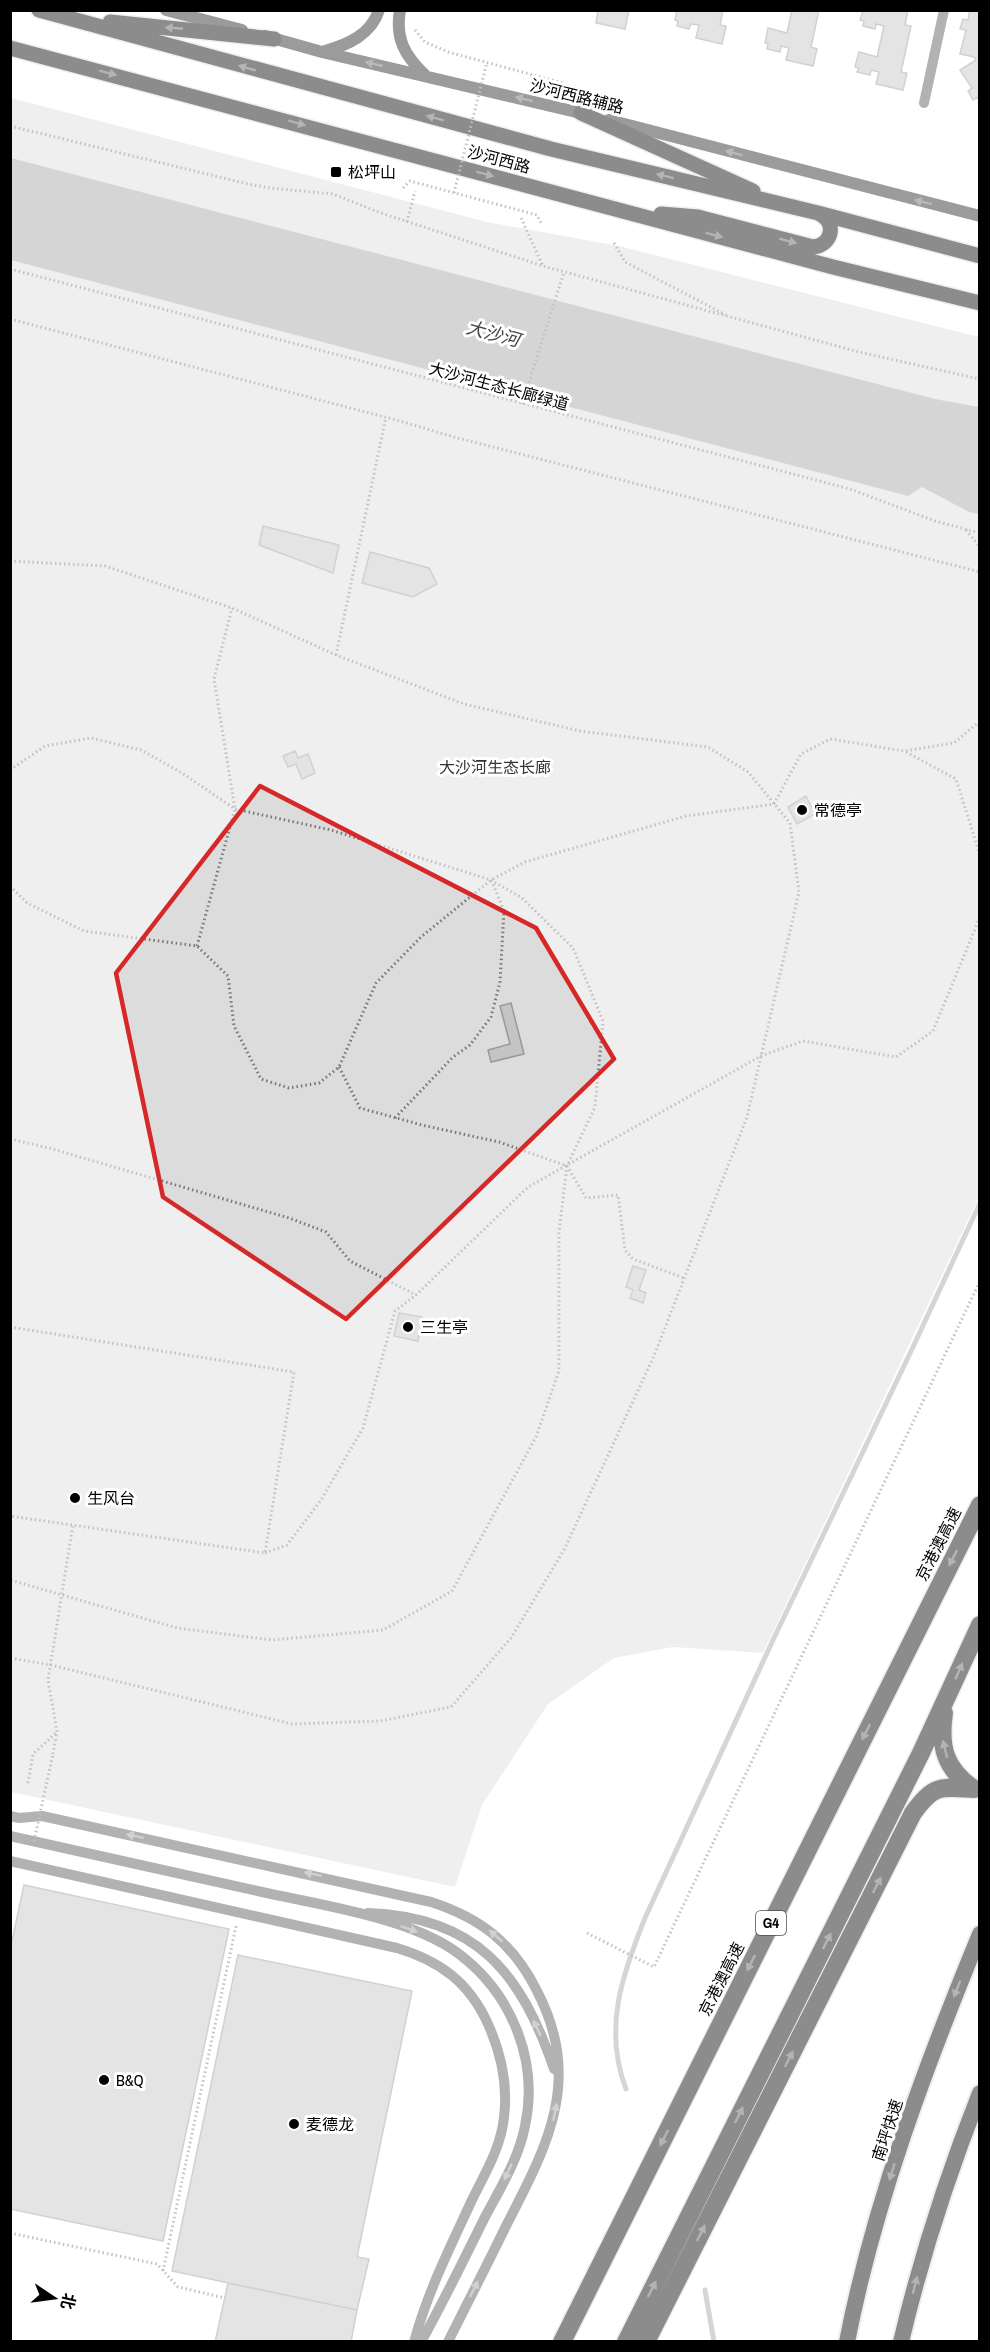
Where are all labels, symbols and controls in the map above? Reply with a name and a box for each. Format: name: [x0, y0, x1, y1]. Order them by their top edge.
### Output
one-way arrow: [165, 23, 184, 33]
one-way arrow: [364, 59, 383, 68]
one-way arrow: [238, 62, 256, 72]
one-way arrow: [99, 68, 117, 78]
street label: 沙河西路辅路: [528, 74, 626, 118]
one-way arrow: [515, 94, 533, 104]
one-way arrow: [426, 113, 444, 122]
one-way arrow: [288, 119, 306, 128]
street label: 沙河西路: [465, 140, 533, 178]
one-way arrow: [725, 148, 743, 157]
place label: 松坪山: [348, 161, 396, 183]
marker: 松坪山: [329, 165, 343, 179]
one-way arrow: [476, 169, 494, 179]
one-way arrow: [656, 171, 674, 181]
one-way arrow: [913, 197, 932, 207]
one-way arrow: [705, 231, 723, 240]
one-way arrow: [779, 236, 798, 246]
water label: 大沙河: [464, 314, 525, 353]
street label: 大沙河生态长廊绿道: [427, 357, 571, 415]
park label: 大沙河生态长廊: [439, 756, 551, 778]
place label: 常德亭: [814, 799, 862, 821]
marker: 常德亭: [795, 803, 809, 817]
place label: 三生亭: [420, 1316, 468, 1338]
marker: 三生亭: [401, 1320, 415, 1334]
place label: 生风台: [87, 1487, 135, 1509]
marker: 生风台: [68, 1491, 82, 1505]
street label: 京港澳高速: [910, 1503, 966, 1585]
one-way arrow: [949, 1549, 958, 1566]
one-way arrow: [954, 1663, 963, 1680]
one-way arrow: [862, 1724, 871, 1741]
one-way arrow: [940, 1740, 950, 1759]
one-way arrow: [125, 1830, 144, 1840]
one-way arrow: [304, 1869, 322, 1879]
one-way arrow: [872, 1876, 882, 1893]
road number: G4: [756, 1911, 786, 1935]
one-way arrow: [400, 1925, 418, 1934]
one-way arrow: [488, 1929, 503, 1943]
one-way arrow: [822, 1932, 831, 1949]
street label: 京港澳高速: [693, 1938, 749, 2020]
one-way arrow: [746, 1955, 756, 1972]
one-way arrow: [952, 1980, 962, 1998]
one-way arrow: [533, 2019, 542, 2036]
one-way arrow: [784, 2050, 794, 2067]
place label: B&Q: [116, 2069, 144, 2091]
marker: B&Q: [97, 2073, 111, 2087]
street label: 南坪快速: [867, 2096, 907, 2164]
one-way arrow: [551, 2103, 560, 2122]
one-way arrow: [734, 2106, 744, 2124]
place label: 麦德龙: [306, 2113, 354, 2135]
marker: 麦德龙: [287, 2117, 301, 2131]
one-way arrow: [659, 2129, 669, 2146]
one-way arrow: [502, 2163, 512, 2181]
one-way arrow: [887, 2163, 897, 2181]
one-way arrow: [696, 2224, 706, 2241]
north arrow: [24, 2268, 84, 2328]
one-way arrow: [910, 2275, 920, 2294]
one-way arrow: [470, 2281, 479, 2298]
one-way arrow: [647, 2281, 656, 2298]
text: 北: [56, 2291, 81, 2312]

